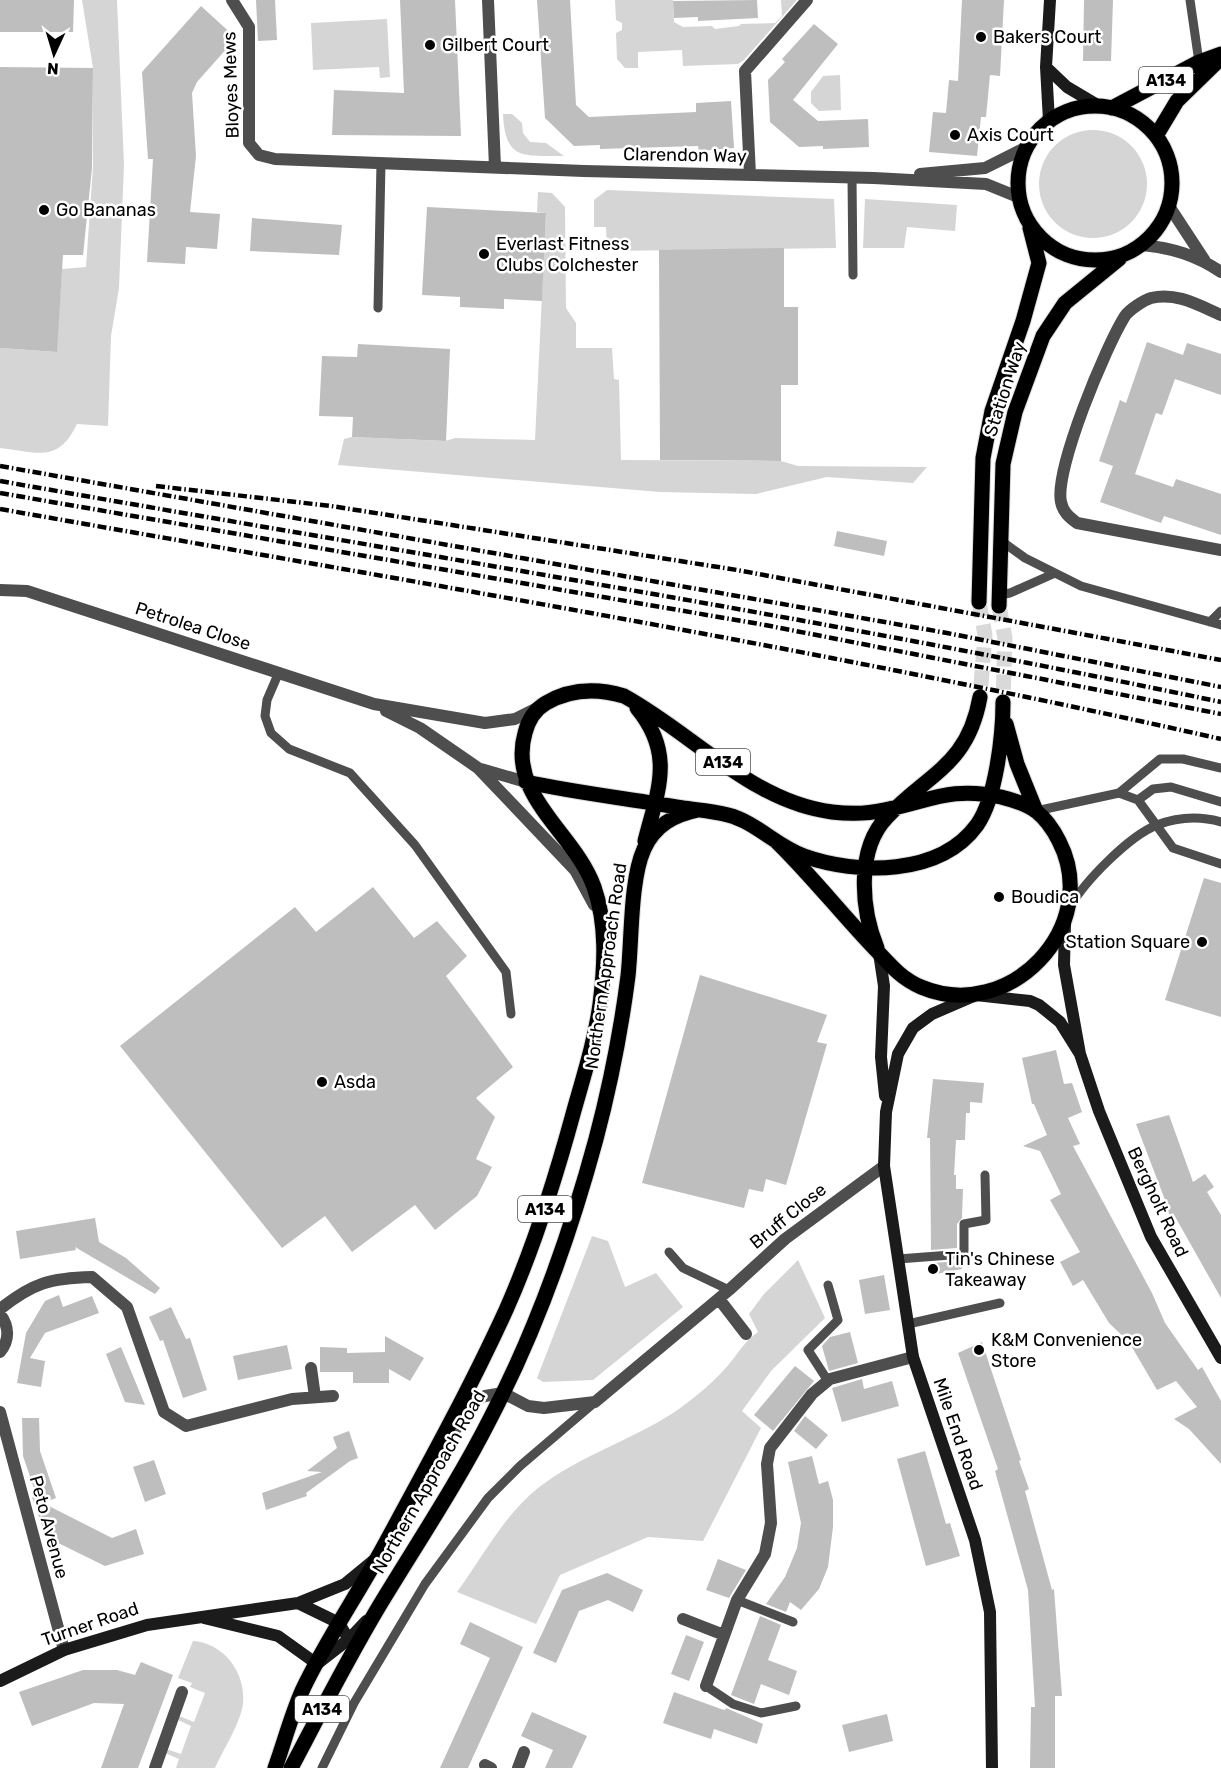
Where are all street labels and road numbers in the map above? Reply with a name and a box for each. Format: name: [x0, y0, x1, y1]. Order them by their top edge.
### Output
street label: Bloyes Mews: [218, 31, 244, 139]
road number: A134: [1139, 67, 1193, 93]
street label: Clarendon Way: [623, 143, 747, 167]
street label: Station Way: [979, 339, 1031, 439]
street label: Petrolea Close: [132, 597, 254, 655]
road number: A134: [696, 749, 750, 775]
street label: Northern Approach Road: [581, 862, 631, 1070]
street label: Bergholt Road: [1123, 1143, 1193, 1261]
street label: Bruff Close: [745, 1178, 831, 1254]
road number: A134: [518, 1196, 572, 1222]
street label: Mile End Road: [929, 1375, 987, 1493]
street label: Northern Approach Road: [368, 1386, 490, 1578]
street label: Peto Avenue: [25, 1473, 73, 1581]
street label: Turner Road: [39, 1597, 141, 1651]
road number: A134: [295, 1696, 349, 1722]

